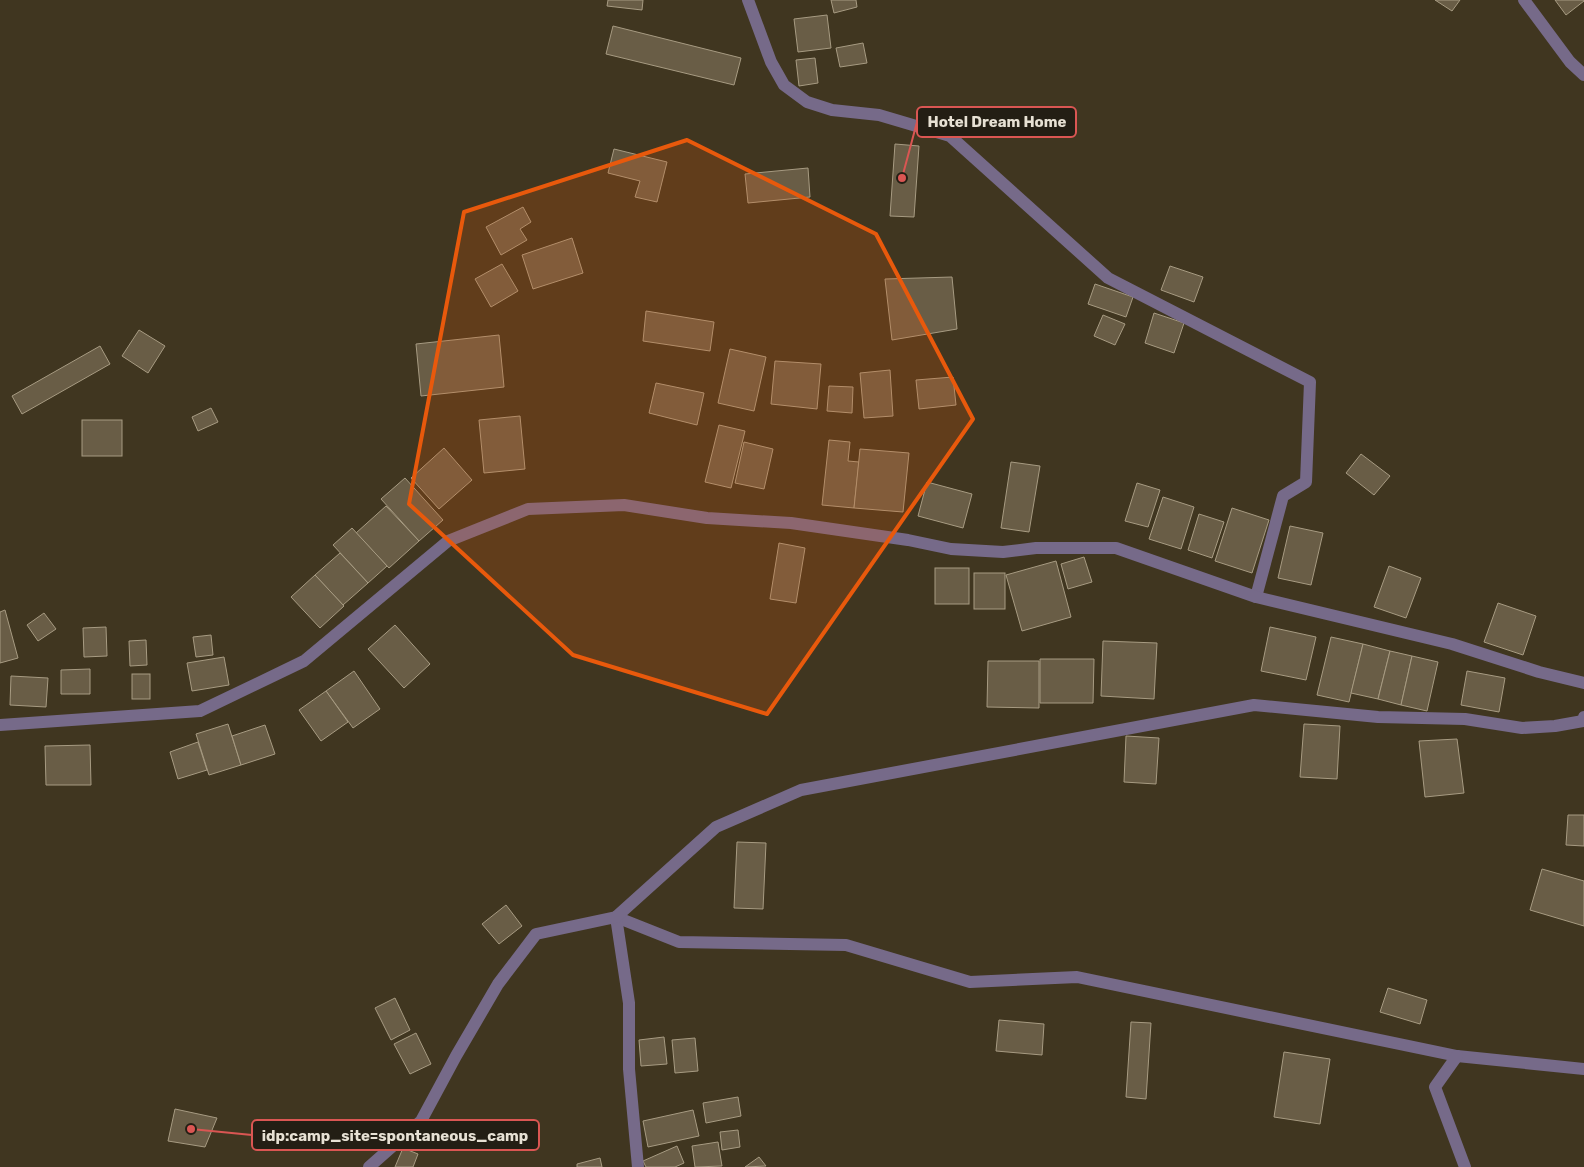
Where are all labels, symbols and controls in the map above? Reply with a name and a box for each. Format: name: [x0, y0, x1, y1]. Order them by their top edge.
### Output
callout: Hotel Dream Home: [917, 107, 1076, 137]
text: Hotel Dream Home: [928, 113, 1067, 131]
callout: idp:camp_site=spontaneous_camp: [252, 1120, 539, 1150]
text: idp:camp_site=spontaneous_camp: [262, 1127, 528, 1145]

